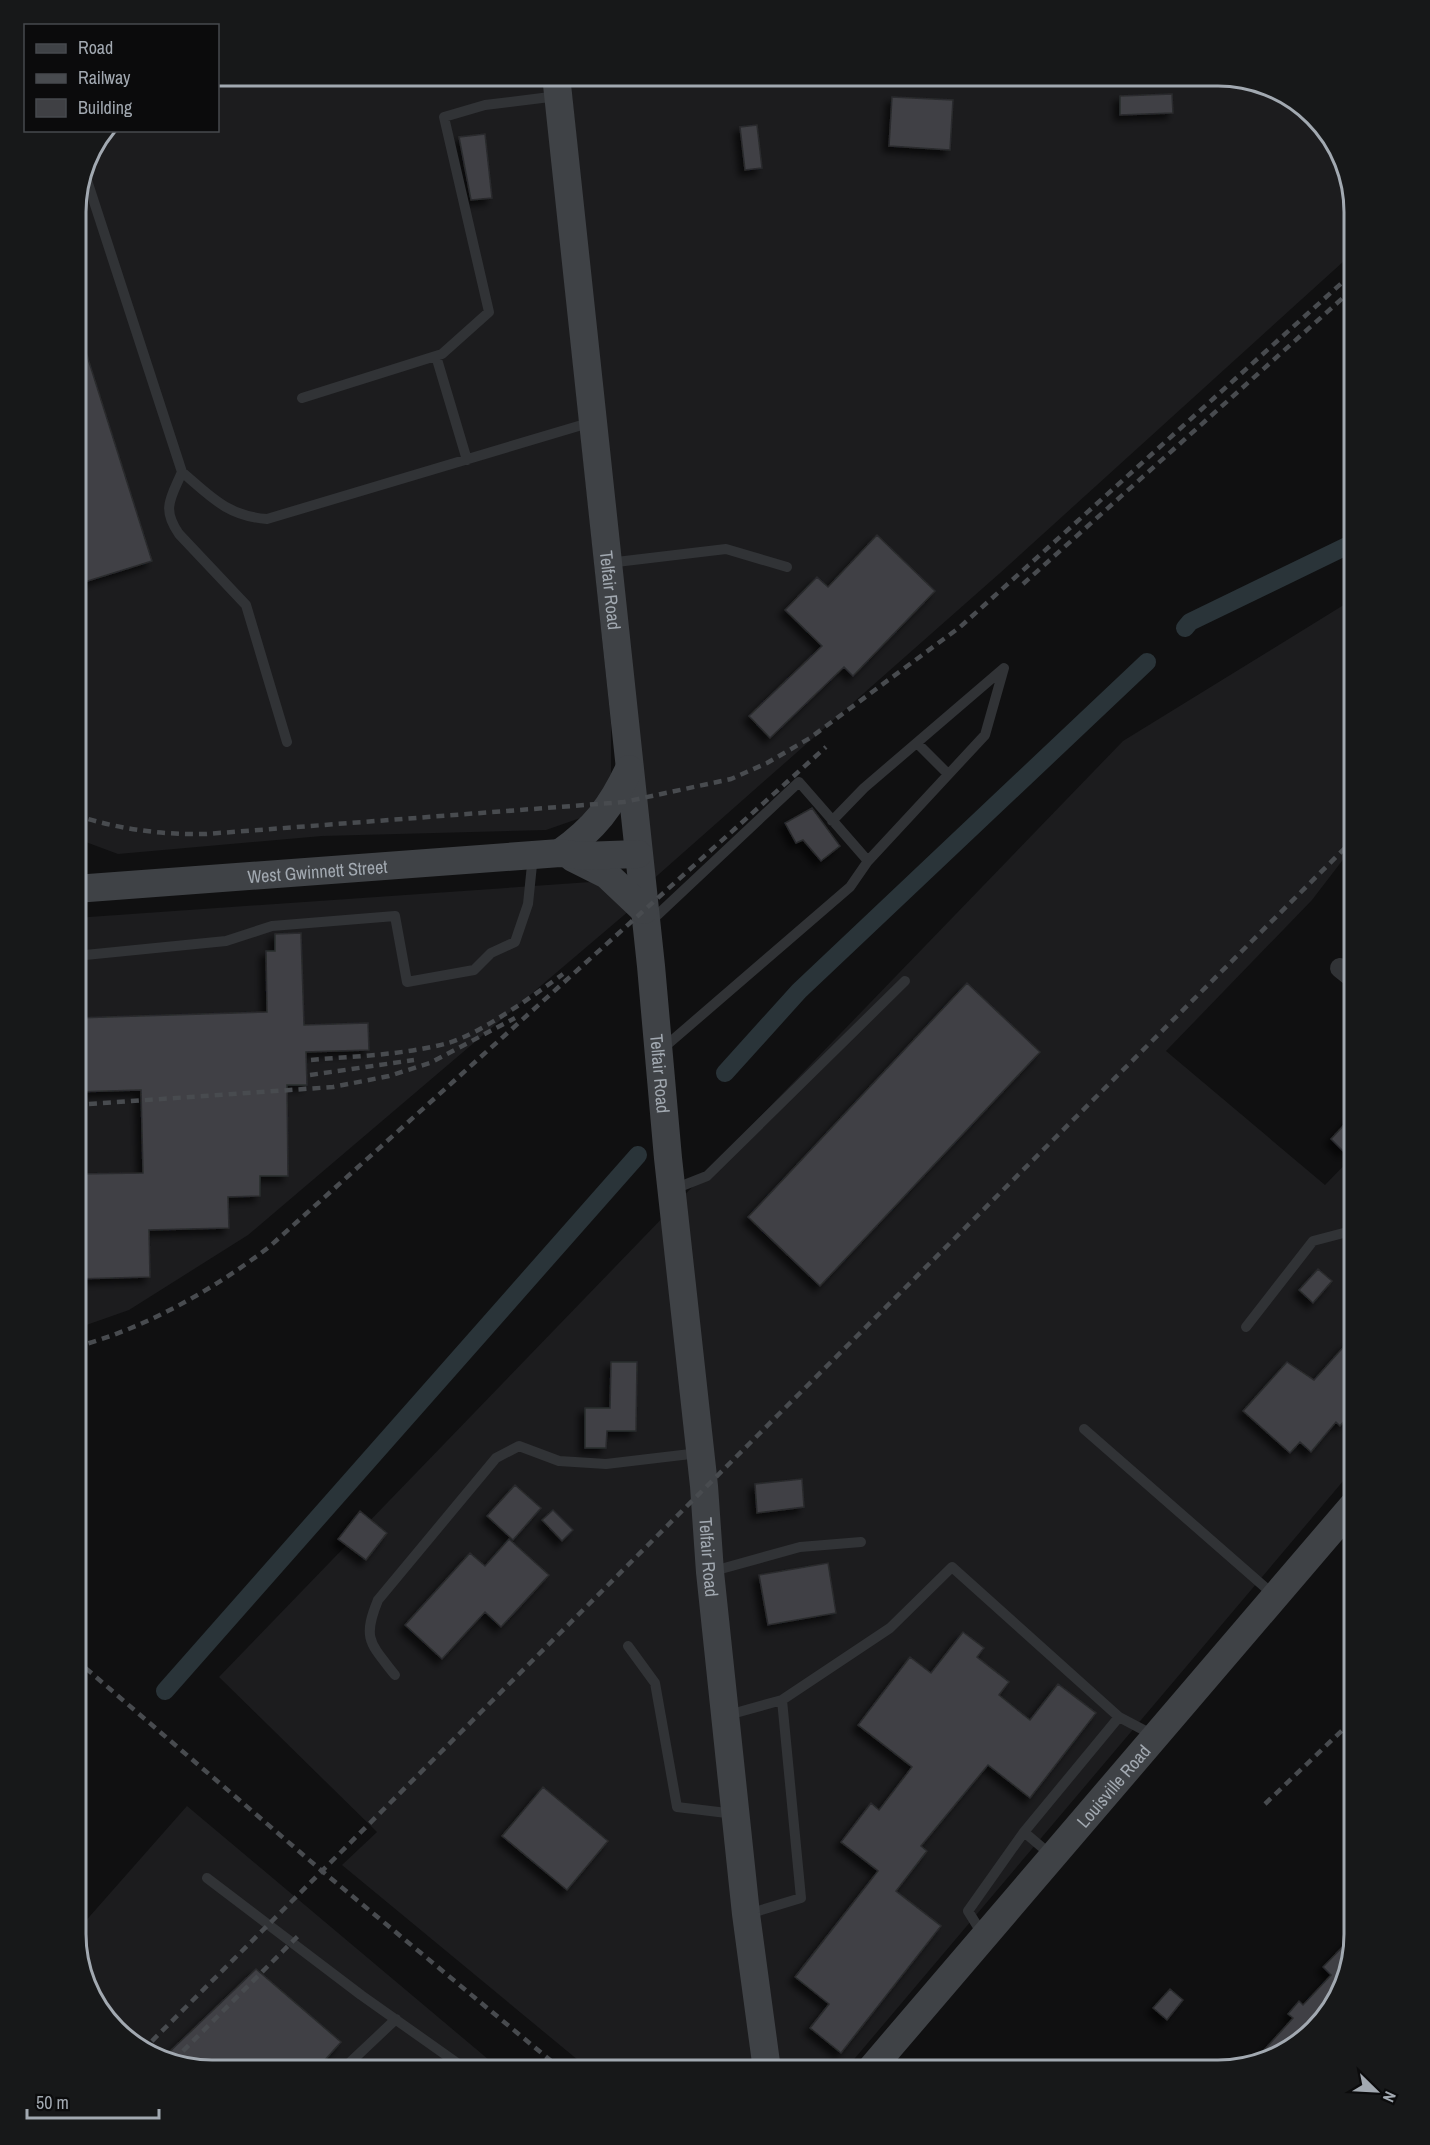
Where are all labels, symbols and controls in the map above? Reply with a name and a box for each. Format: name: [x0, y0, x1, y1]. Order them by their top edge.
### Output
legend: [24, 24, 219, 132]
text: Road: [78, 35, 113, 60]
text: Railway: [78, 65, 131, 90]
text: Building: [78, 95, 133, 120]
street label: Telfair Road: [594, 549, 628, 631]
street label: West Gwinnett Street: [247, 853, 388, 889]
street label: Telfair Road: [645, 1033, 676, 1114]
street label: Telfair Road: [694, 1516, 725, 1598]
street label: Louisville Road: [1071, 1739, 1156, 1833]
north arrow: [1346, 2061, 1406, 2121]
scale bar: [27, 2082, 159, 2120]
text: N: [1378, 2088, 1402, 2106]
text: 50 m: [36, 2090, 69, 2115]

